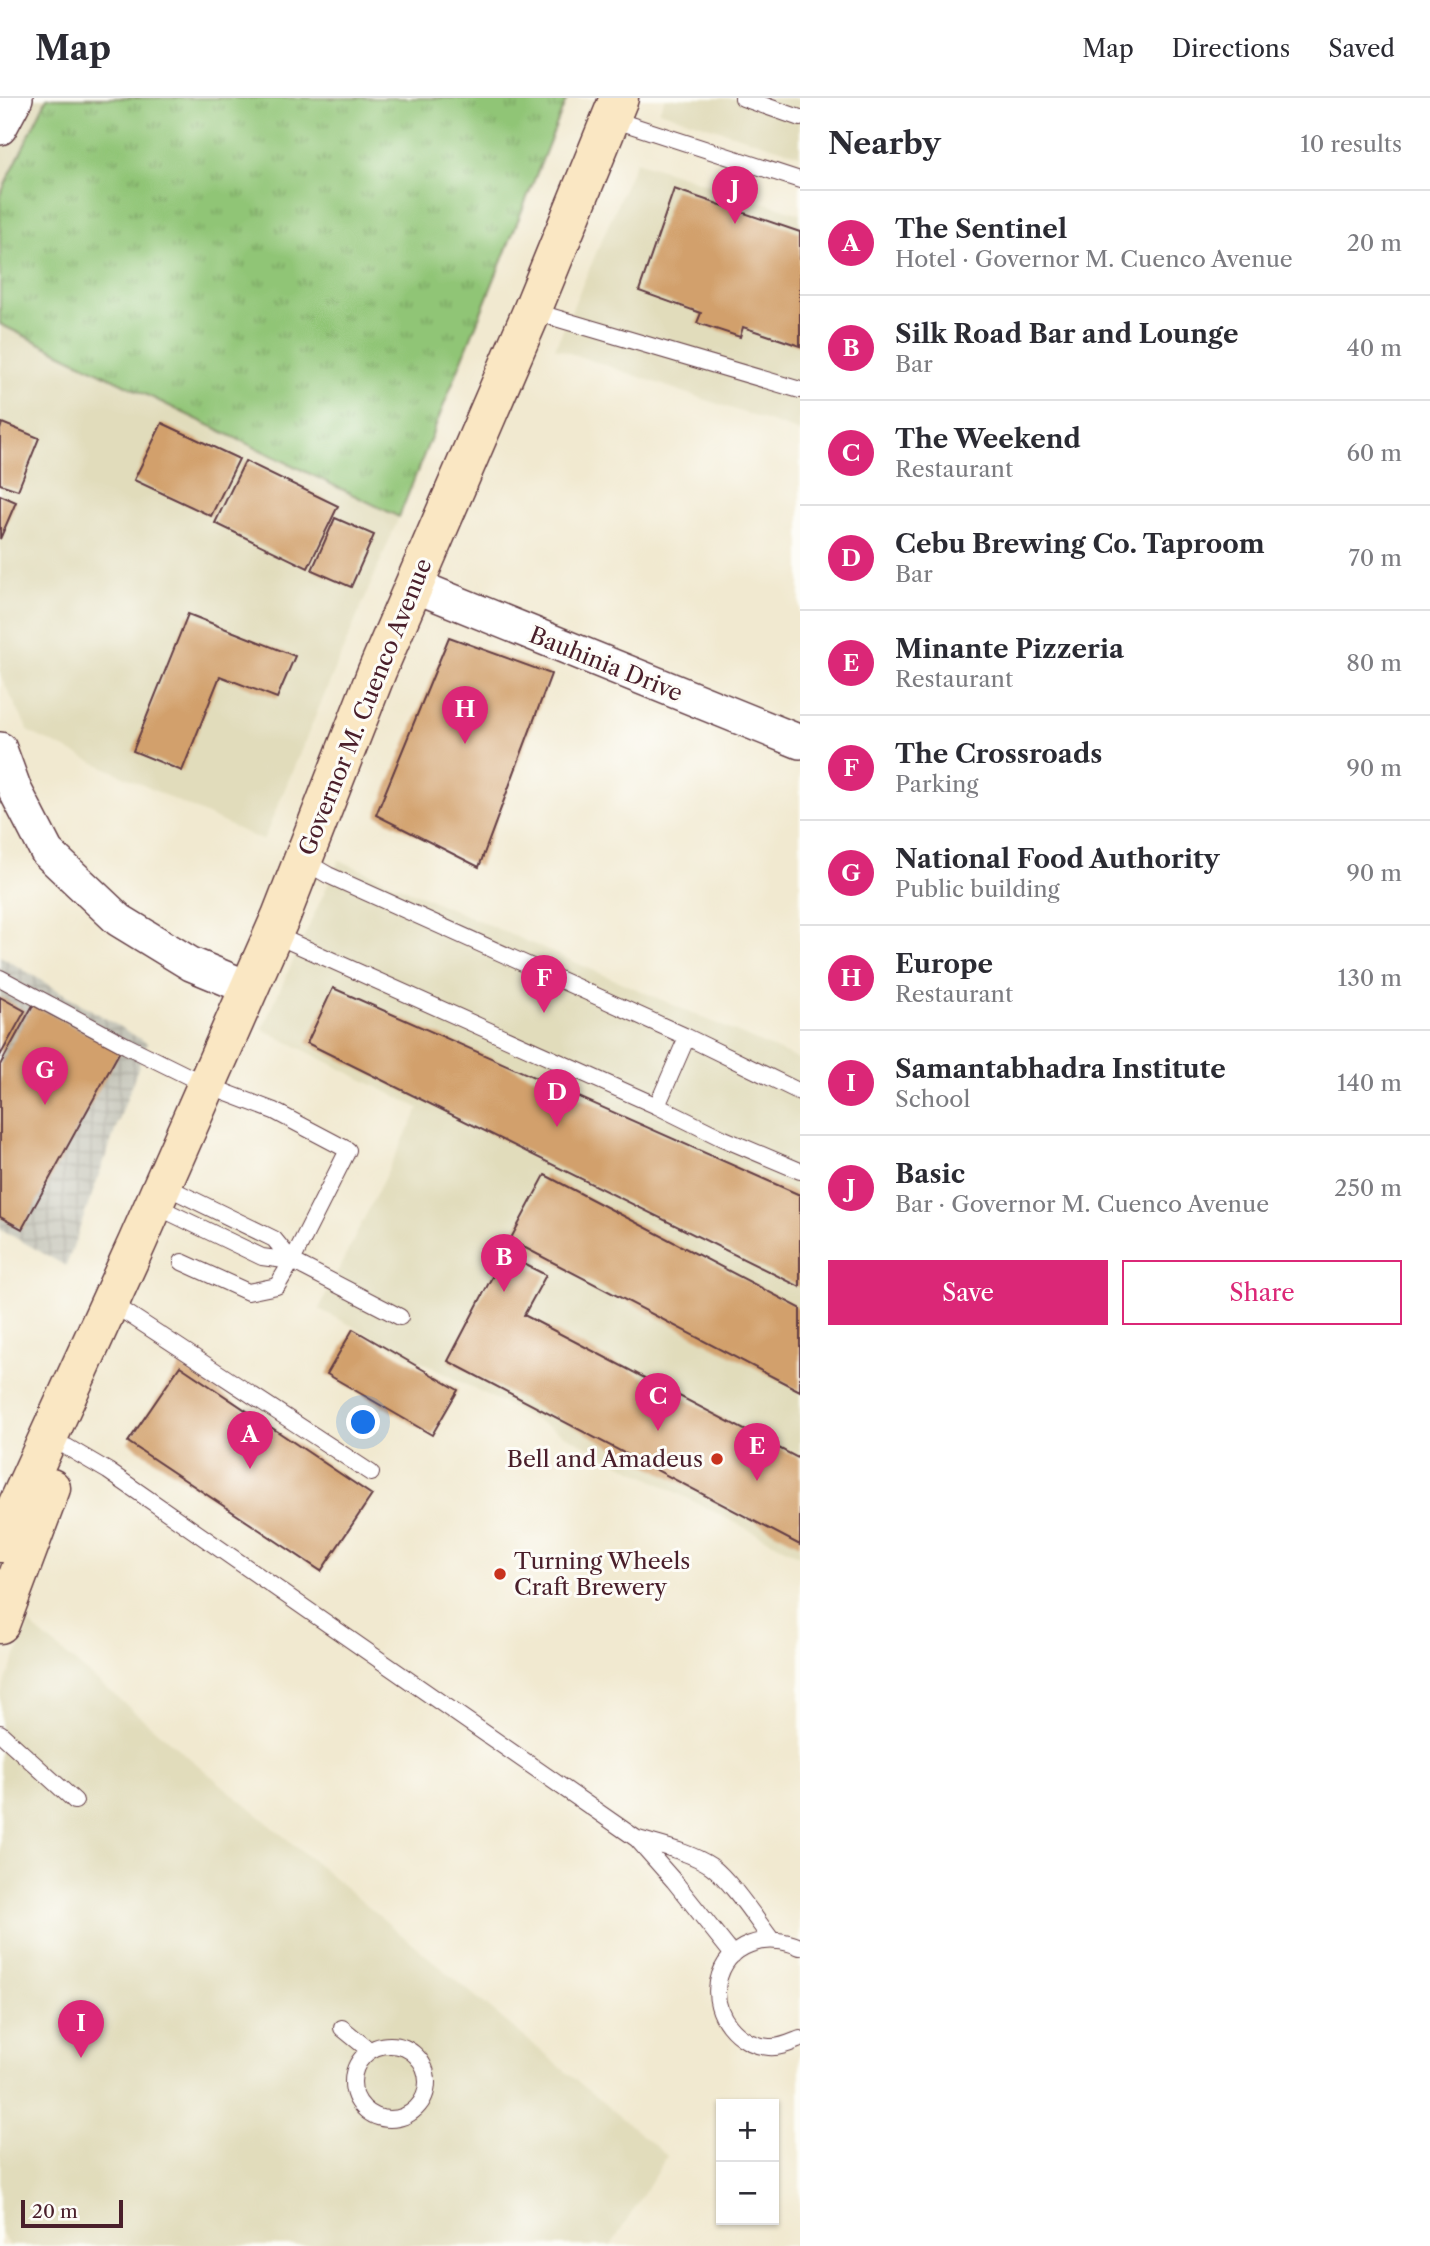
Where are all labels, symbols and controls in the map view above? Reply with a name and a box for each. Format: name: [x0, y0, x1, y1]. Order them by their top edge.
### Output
text: Map: [35, 28, 111, 69]
text: Map: [1082, 34, 1134, 63]
text: Directions: [1172, 34, 1290, 63]
text: Saved: [1328, 34, 1395, 63]
text: Nearby: [828, 125, 941, 162]
text: 10 results: [1300, 130, 1402, 158]
pin: J: [712, 166, 758, 224]
text: The Sentinel: [895, 213, 1067, 245]
text: A: [842, 229, 860, 257]
text: 20 m: [1347, 229, 1402, 257]
text: Hotel · Governor M. Cuenco Avenue: [895, 245, 1293, 273]
text: Silk Road Bar and Lounge: [895, 318, 1238, 350]
text: B: [842, 334, 860, 362]
text: 40 m: [1347, 334, 1402, 362]
text: Bar: [895, 350, 933, 378]
text: The Weekend: [895, 423, 1081, 455]
text: C: [842, 439, 860, 467]
text: 60 m: [1346, 439, 1402, 467]
text: Restaurant: [895, 455, 1013, 483]
text: Cebu Brewing Co. Taproom: [895, 528, 1265, 560]
text: D: [841, 544, 861, 572]
text: 70 m: [1349, 544, 1402, 572]
street label: Governor M. Cuenco Avenue: [292, 554, 438, 860]
text: Bar: [895, 560, 933, 588]
street label: Bauhinia Drive: [525, 621, 687, 707]
text: Minante Pizzeria: [895, 633, 1124, 665]
text: E: [843, 649, 859, 677]
text: 80 m: [1346, 649, 1402, 677]
text: Restaurant: [895, 665, 1013, 693]
pin: H: [442, 686, 488, 744]
text: The Crossroads: [895, 738, 1102, 770]
text: F: [843, 754, 859, 782]
text: 90 m: [1346, 754, 1402, 782]
text: Parking: [895, 770, 979, 798]
text: National Food Authority: [895, 843, 1219, 875]
text: G: [841, 859, 861, 887]
text: 90 m: [1346, 859, 1402, 887]
text: Public building: [895, 875, 1060, 903]
text: Europe: [895, 948, 993, 980]
pin: F: [521, 955, 567, 1013]
text: H: [841, 964, 862, 992]
text: 130 m: [1338, 964, 1402, 992]
text: Restaurant: [895, 980, 1013, 1008]
pin: G: [22, 1047, 68, 1105]
text: Samantabhadra Institute: [895, 1053, 1226, 1085]
pin: D: [534, 1069, 580, 1127]
text: I: [846, 1069, 856, 1097]
text: 140 m: [1337, 1069, 1402, 1097]
text: School: [895, 1085, 970, 1113]
text: Basic: [895, 1158, 965, 1190]
text: J: [846, 1174, 856, 1202]
text: 250 m: [1334, 1174, 1402, 1202]
text: Bar · Governor M. Cuenco Avenue: [895, 1190, 1269, 1218]
pin: B: [481, 1234, 527, 1292]
button: Save: [828, 1260, 1108, 1325]
button: Share: [1122, 1260, 1402, 1325]
pin: C: [635, 1373, 681, 1431]
your location: [346, 1405, 380, 1439]
pin: A: [227, 1411, 273, 1469]
pin: E: [734, 1423, 780, 1481]
place label: Bell and Amadeus: [507, 1445, 703, 1473]
marker: Bell and Amadeus: [709, 1451, 725, 1467]
place label: Turning Wheels Craft Brewery: [514, 1547, 690, 1601]
marker: Turning Wheels Craft Brewery: [492, 1566, 508, 1582]
pin: I: [58, 2000, 104, 2058]
map controls: [716, 2099, 779, 2225]
button: +: [716, 2099, 779, 2162]
button: −: [716, 2162, 779, 2225]
scale bar: [21, 2197, 122, 2229]
text: 20 m: [32, 2200, 78, 2223]

